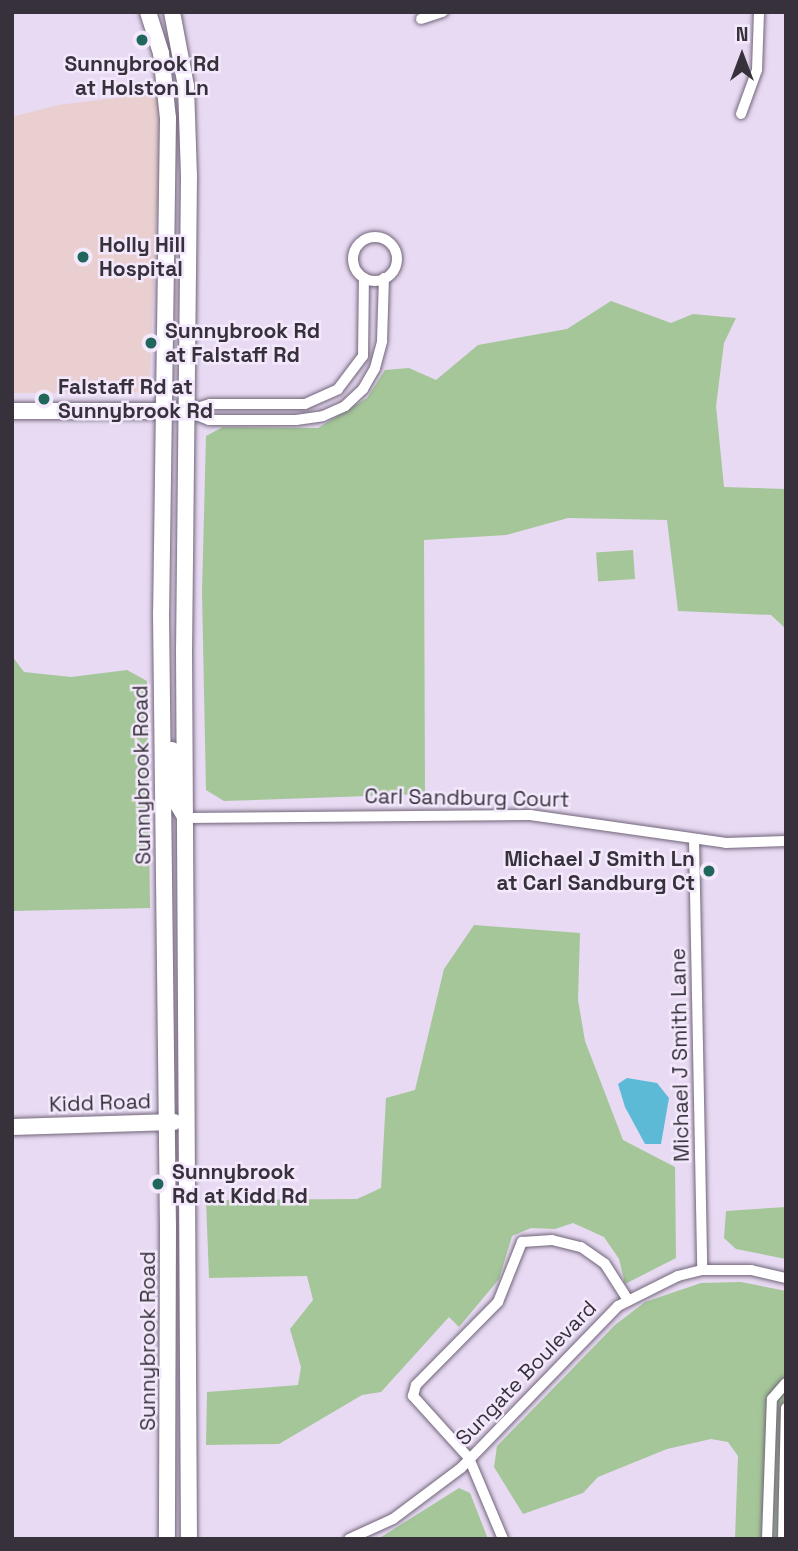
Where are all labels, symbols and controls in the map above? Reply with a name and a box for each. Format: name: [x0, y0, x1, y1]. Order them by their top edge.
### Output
north arrow: [707, 21, 777, 91]
text: N: [736, 22, 748, 47]
marker: Sunnybrook Rd at Holston Ln: [134, 32, 150, 48]
place label: Sunnybrook Rd at Holston Ln: [64, 51, 220, 101]
place label: Holly Hill Hospital: [99, 232, 186, 282]
marker: Holly Hill Hospital: [73, 247, 93, 267]
place label: Sunnybrook Rd at Falstaff Rd: [165, 318, 320, 368]
marker: Sunnybrook Rd at Falstaff Rd: [143, 335, 159, 351]
place label: Falstaff Rd at Sunnybrook Rd: [58, 374, 213, 424]
marker: Falstaff Rd at Sunnybrook Rd: [36, 391, 52, 407]
street label: Sunnybrook Road: [128, 685, 156, 865]
street label: Carl Sandburg Court: [364, 784, 570, 812]
place label: Michael J Smith Ln at Carl Sandburg Ct: [497, 846, 695, 896]
marker: Michael J Smith Ln at Carl Sandburg Ct: [701, 863, 717, 879]
street label: Michael J Smith Lane: [666, 948, 694, 1162]
street label: Kidd Road: [49, 1089, 151, 1117]
place label: Sunnybrook Rd at Kidd Rd: [172, 1159, 308, 1209]
marker: Sunnybrook Rd at Kidd Rd: [150, 1176, 166, 1192]
street label: Sunnybrook Road: [135, 1251, 161, 1431]
street label: Sungate Boulevard: [450, 1295, 602, 1451]

